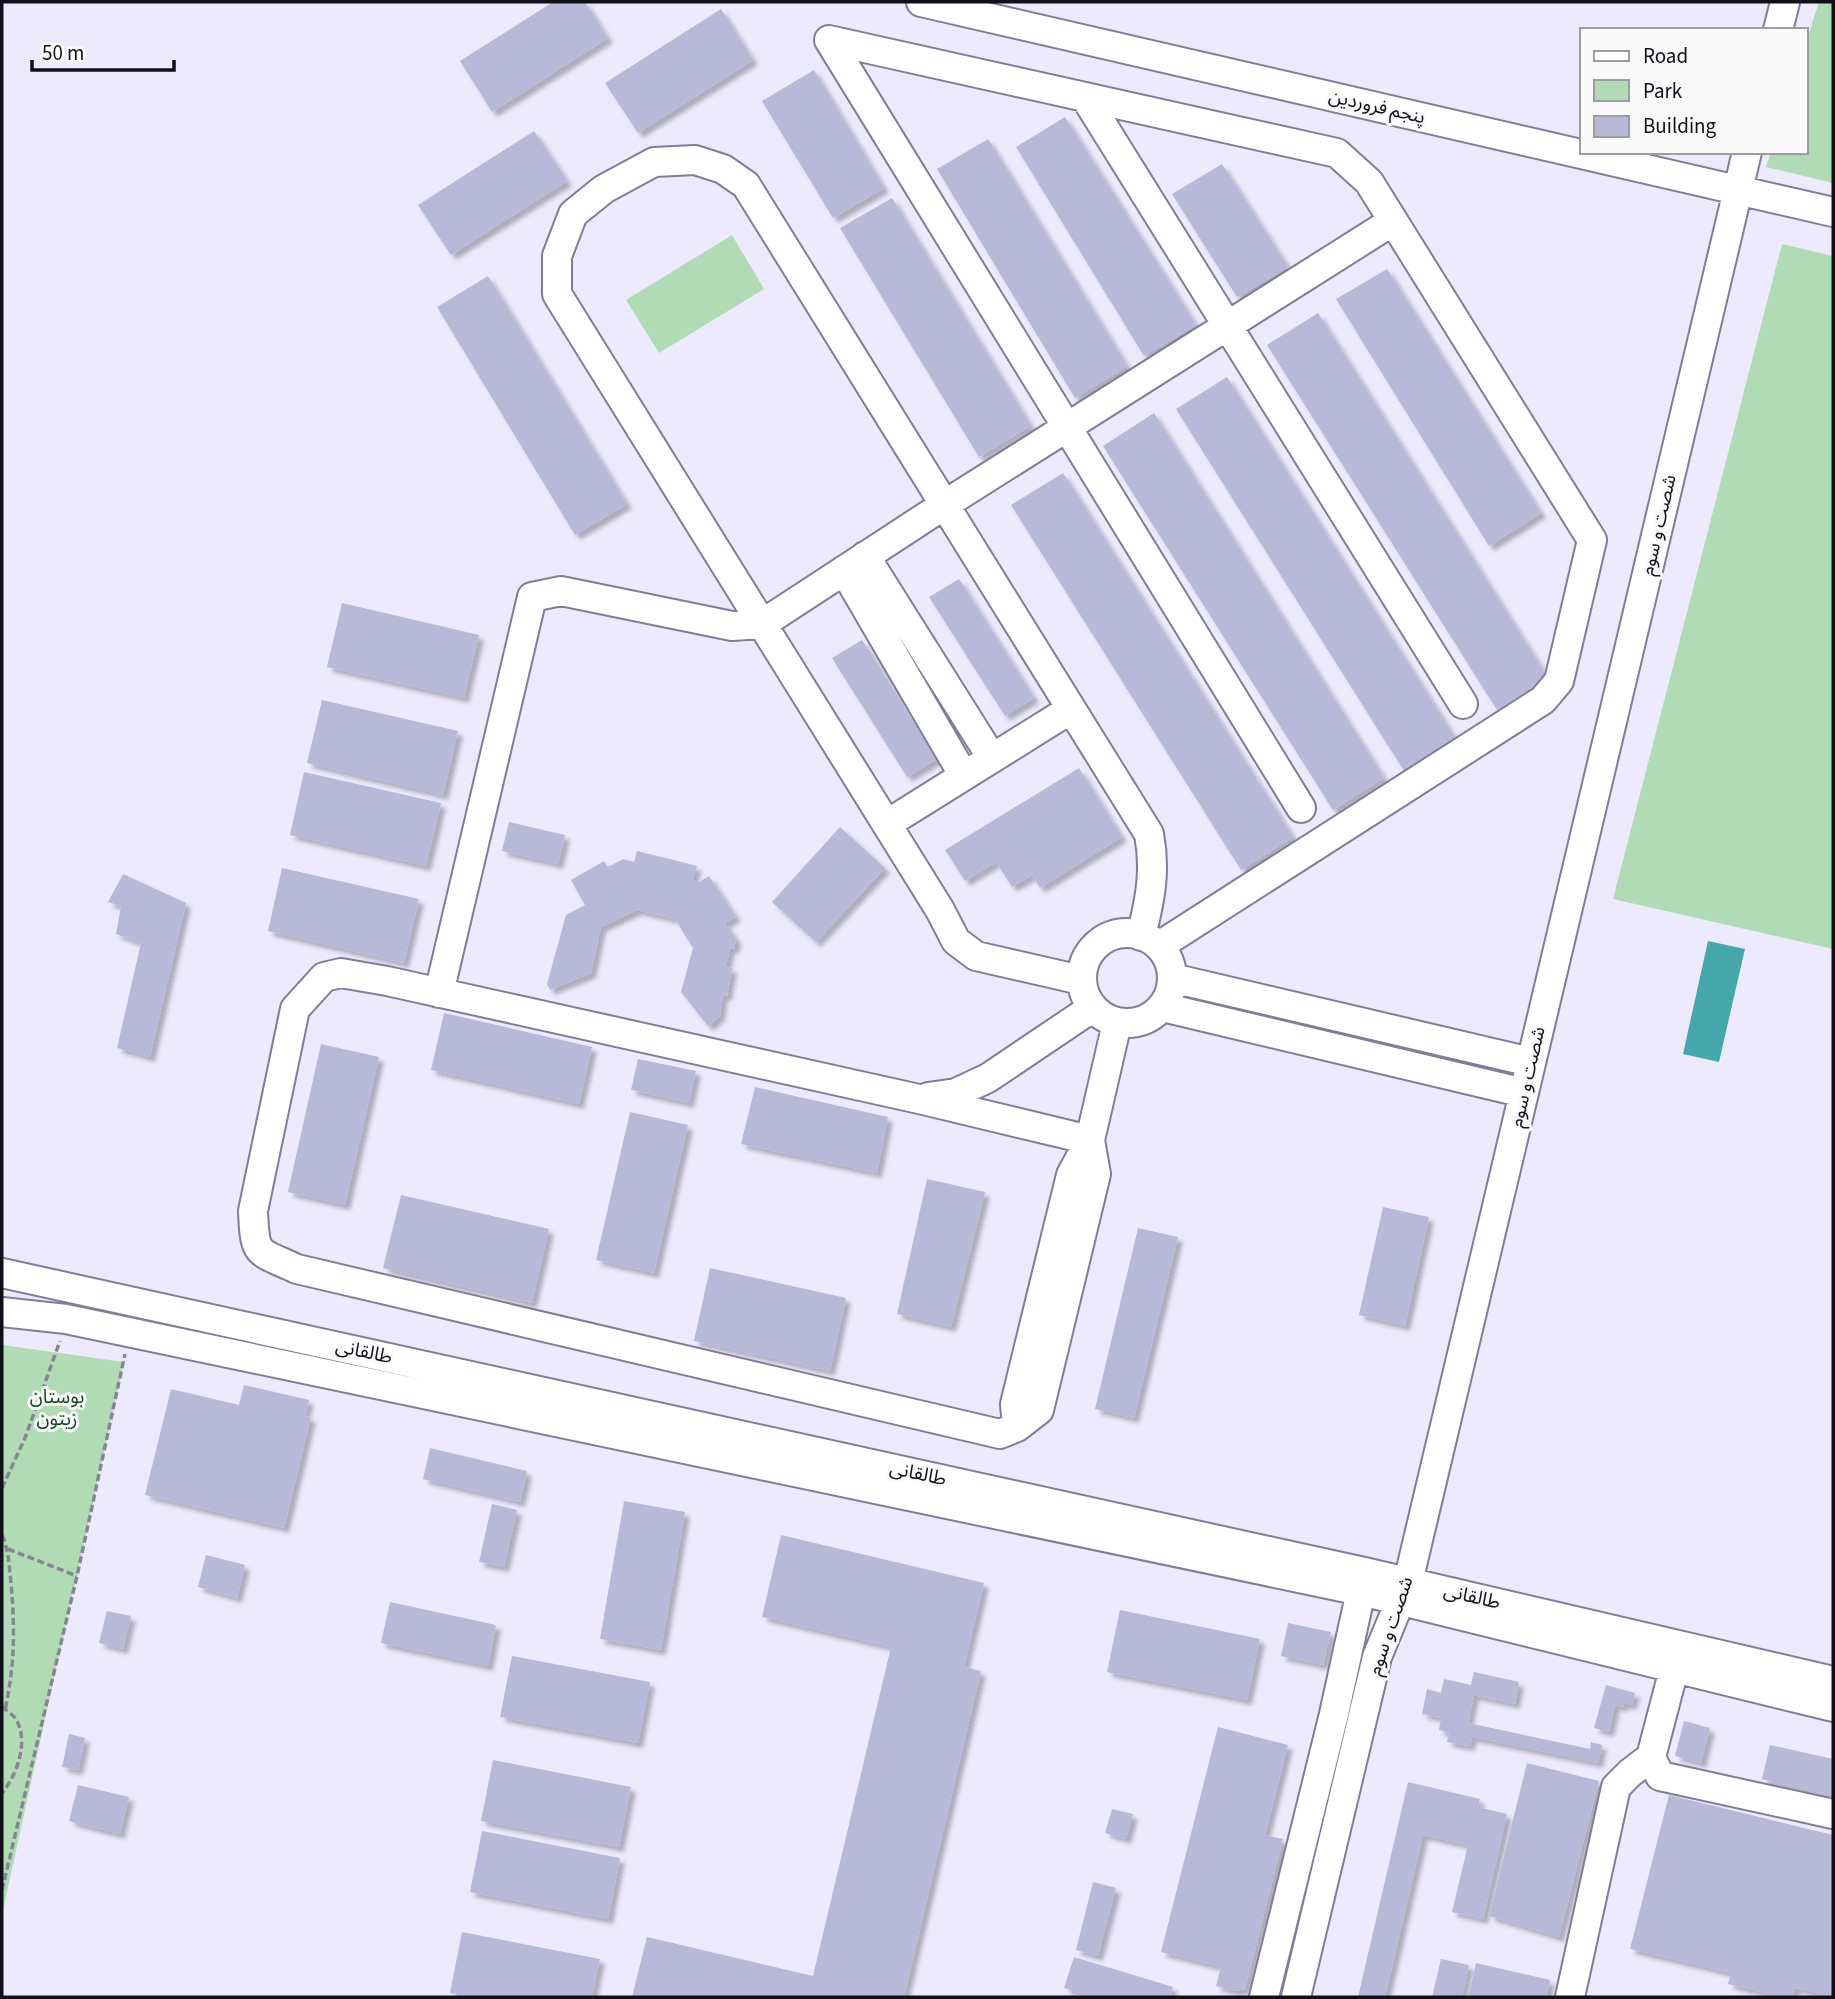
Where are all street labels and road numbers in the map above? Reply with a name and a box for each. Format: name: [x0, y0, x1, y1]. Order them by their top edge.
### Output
street label: پنجم فروردین: [1326, 83, 1428, 131]
street label: شصت و سوم: [1634, 472, 1684, 578]
street label: شصت و سوم: [1503, 1024, 1553, 1130]
street label: طالقانی: [333, 1333, 395, 1371]
street label: طالقانی: [887, 1455, 949, 1493]
street label: شصت و سوم: [1361, 1573, 1421, 1679]
street label: طالقانی: [1441, 1577, 1503, 1617]

